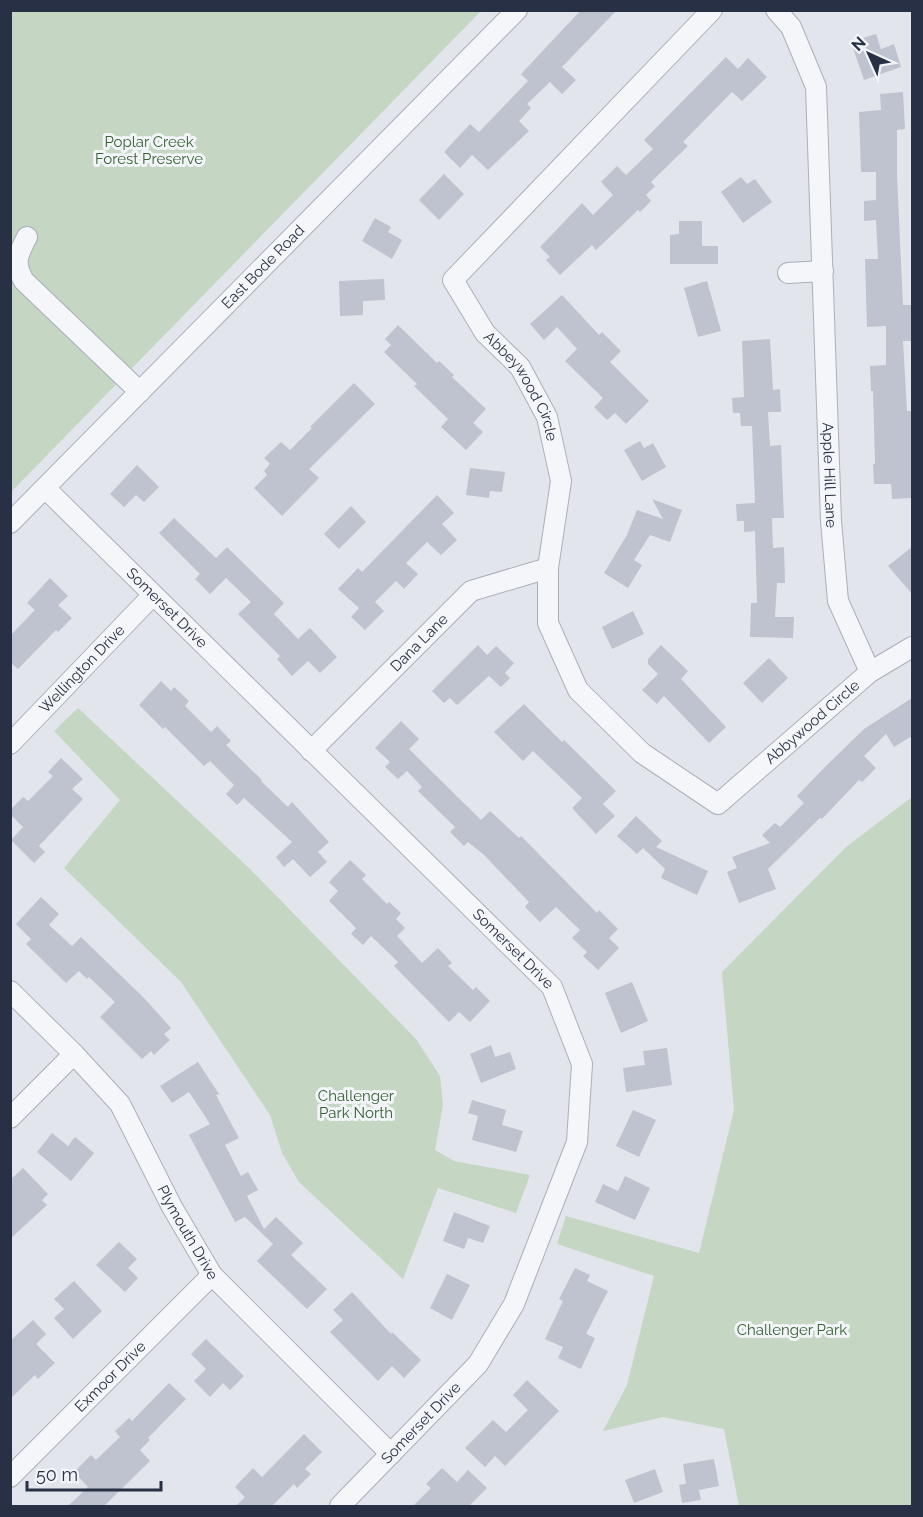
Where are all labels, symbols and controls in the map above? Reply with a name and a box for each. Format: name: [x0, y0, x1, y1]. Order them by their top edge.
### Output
north arrow: [839, 24, 899, 84]
text: N: [848, 33, 870, 55]
park label: Poplar Creek Forest Preserve: [95, 133, 203, 168]
street label: East Bode Road: [218, 221, 308, 313]
street label: Abbeywood Circle: [480, 328, 561, 443]
street label: Apple Hill Lane: [819, 422, 841, 529]
street label: Somerset Drive: [123, 564, 211, 652]
street label: Dana Lane: [387, 610, 452, 675]
street label: Wellington Drive: [36, 621, 129, 717]
street label: Abbywood Circle: [762, 676, 864, 768]
street label: Somerset Drive: [469, 905, 558, 993]
park label: Challenger Park North: [318, 1087, 395, 1122]
street label: Plymouth Drive: [153, 1182, 222, 1283]
park label: Challenger Park: [737, 1321, 847, 1339]
street label: Exmoor Drive: [71, 1337, 150, 1416]
street label: Somerset Drive: [378, 1378, 465, 1468]
scale bar: [27, 1454, 160, 1492]
text: 50 m: [36, 1464, 78, 1485]

